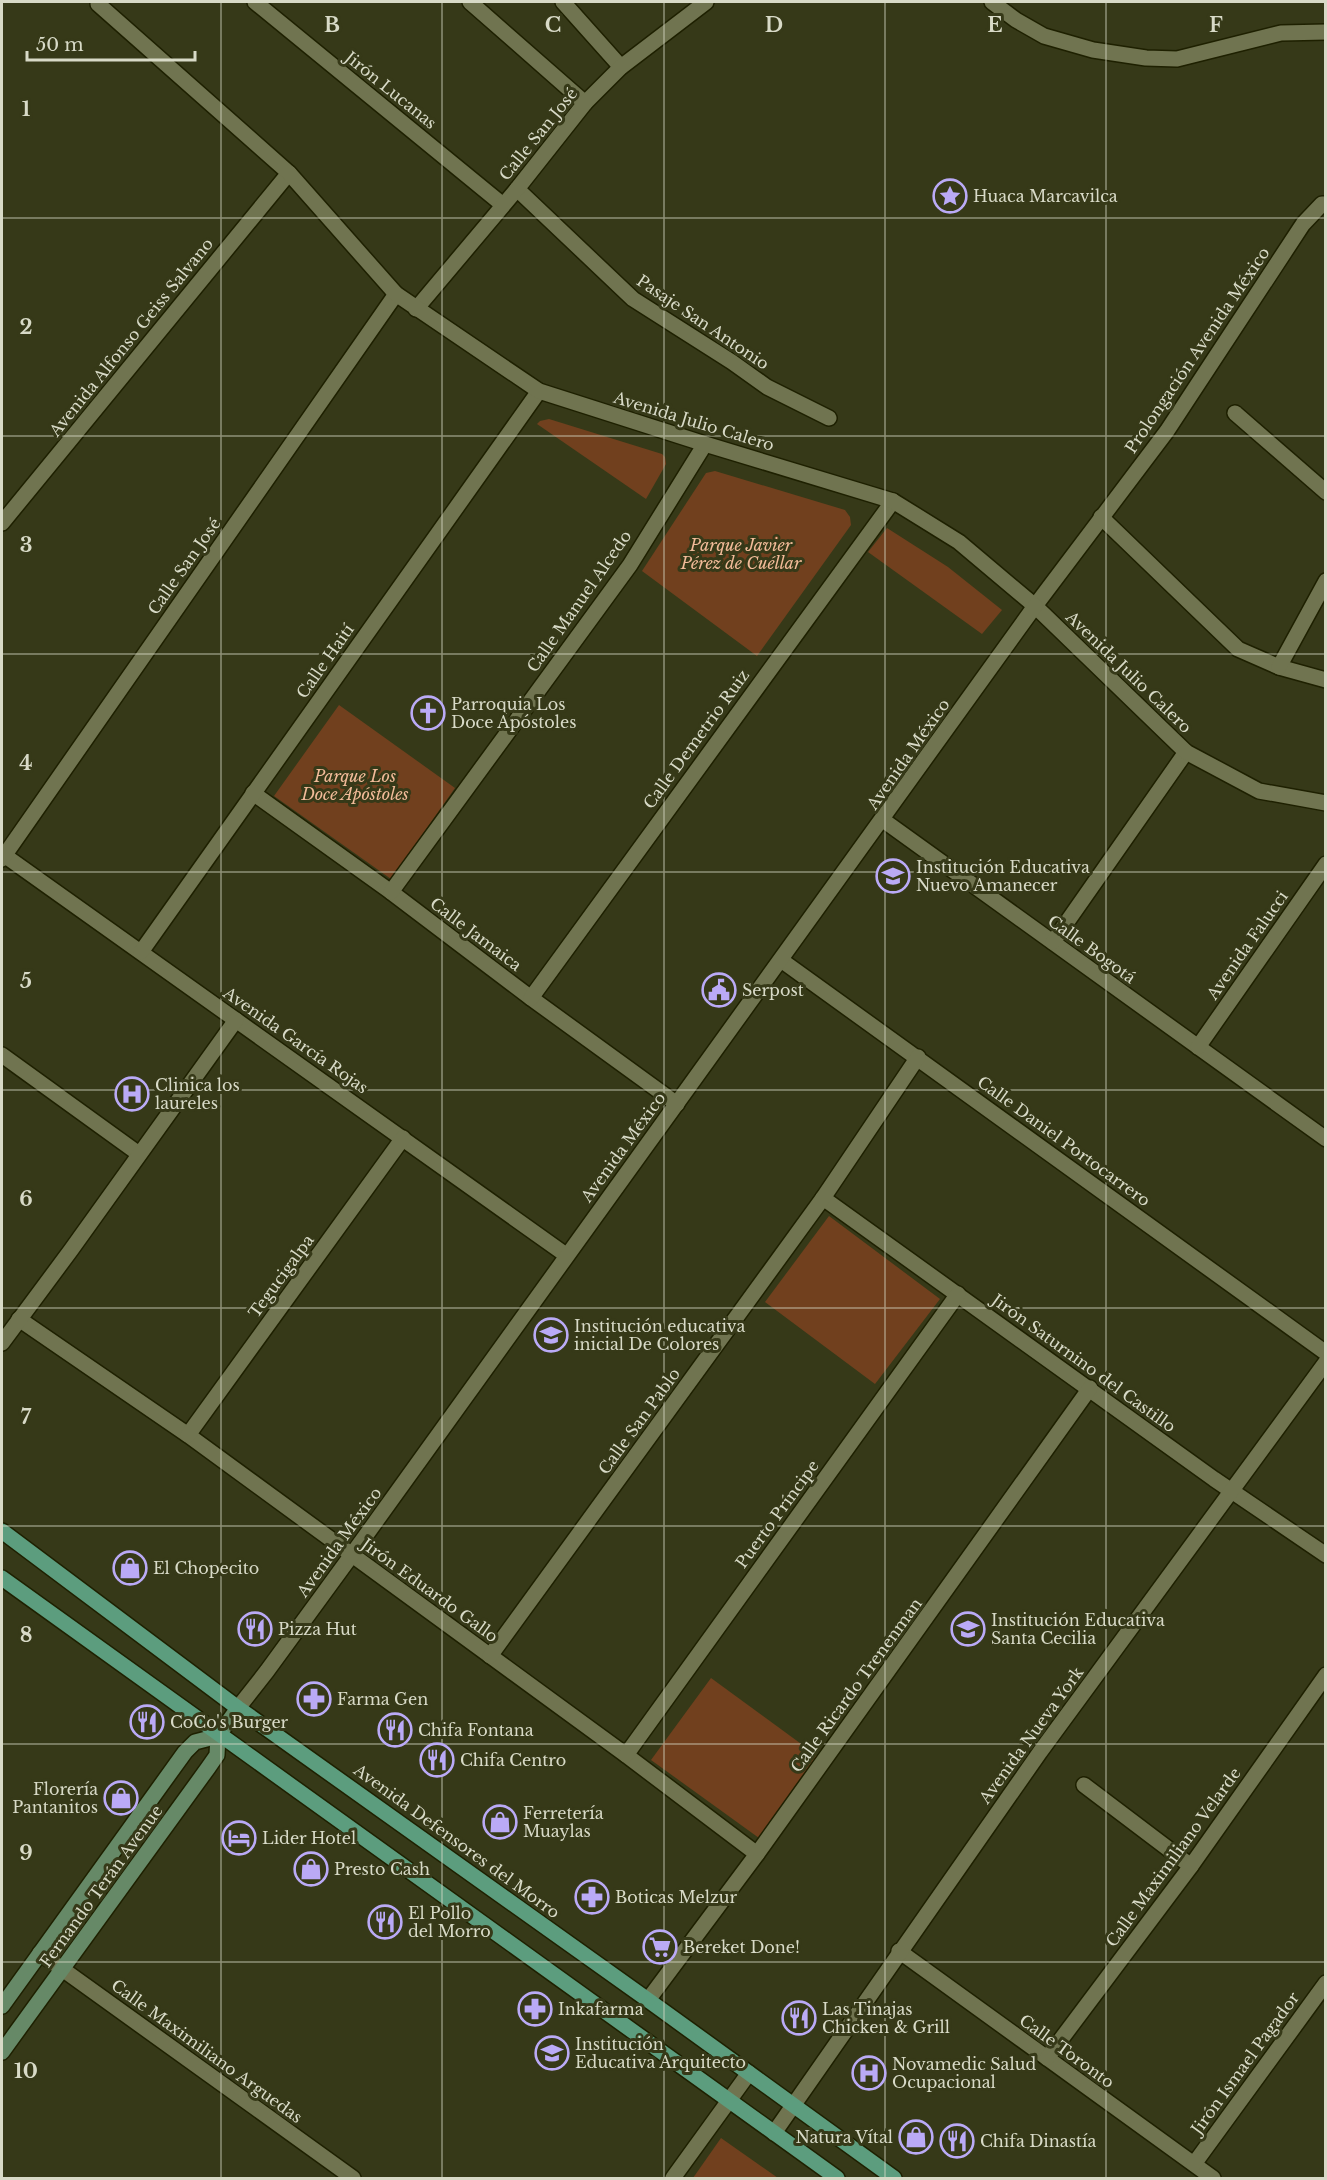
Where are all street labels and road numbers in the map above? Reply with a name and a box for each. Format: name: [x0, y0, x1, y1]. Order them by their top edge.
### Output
street label: Jirón Lucanas: [340, 46, 441, 133]
street label: Calle San José: [495, 84, 581, 184]
street label: Avenida Alfonso Geiss Salvano: [44, 234, 217, 441]
street label: Prolongación Avenida México: [1120, 243, 1274, 457]
street label: Pasaje San Antonio: [633, 270, 773, 374]
street label: Avenida Julio Calero: [610, 387, 777, 455]
street label: Calle San José: [143, 514, 225, 618]
street label: Calle Manuel Alcedo: [522, 526, 636, 676]
street label: Avenida Julio Calero: [1061, 606, 1196, 737]
street label: Calle Haití: [292, 619, 358, 702]
street label: Calle Demetrio Ruiz: [639, 665, 753, 813]
street label: Avenida México: [862, 695, 954, 814]
street label: Avenida Falucci: [1201, 886, 1292, 1004]
street label: Calle Jamaica: [426, 893, 526, 975]
street label: Calle Bogotá: [1044, 910, 1140, 988]
street label: Avenida García Rojas: [219, 982, 372, 1098]
street label: Calle Daniel Portocarrero: [974, 1072, 1154, 1210]
street label: Avenida México: [576, 1088, 670, 1207]
street label: Tegucigalpa: [244, 1230, 318, 1322]
street label: Jirón Saturnino del Castillo: [987, 1288, 1180, 1436]
street label: Calle San Pablo: [594, 1364, 684, 1478]
street label: Puerto Príncipe: [731, 1456, 823, 1572]
street label: Avenida México: [292, 1483, 386, 1602]
street label: Jirón Eduardo Gallo: [356, 1533, 502, 1646]
street label: Calle Ricardo Trenenman: [786, 1594, 926, 1776]
street label: Avenida Nueva York: [974, 1662, 1088, 1808]
street label: Avenida Defensores del Morro: [349, 1759, 564, 1922]
street label: Calle Maximiliano Velarde: [1101, 1763, 1245, 1951]
street label: Fernando Terán Avenue: [35, 1801, 167, 1971]
street label: Calle Maximiliano Arguedas: [108, 1975, 306, 2127]
street label: Jirón Ismael Pagador: [1185, 1988, 1304, 2140]
street label: Calle Toronto: [1016, 2010, 1118, 2092]

